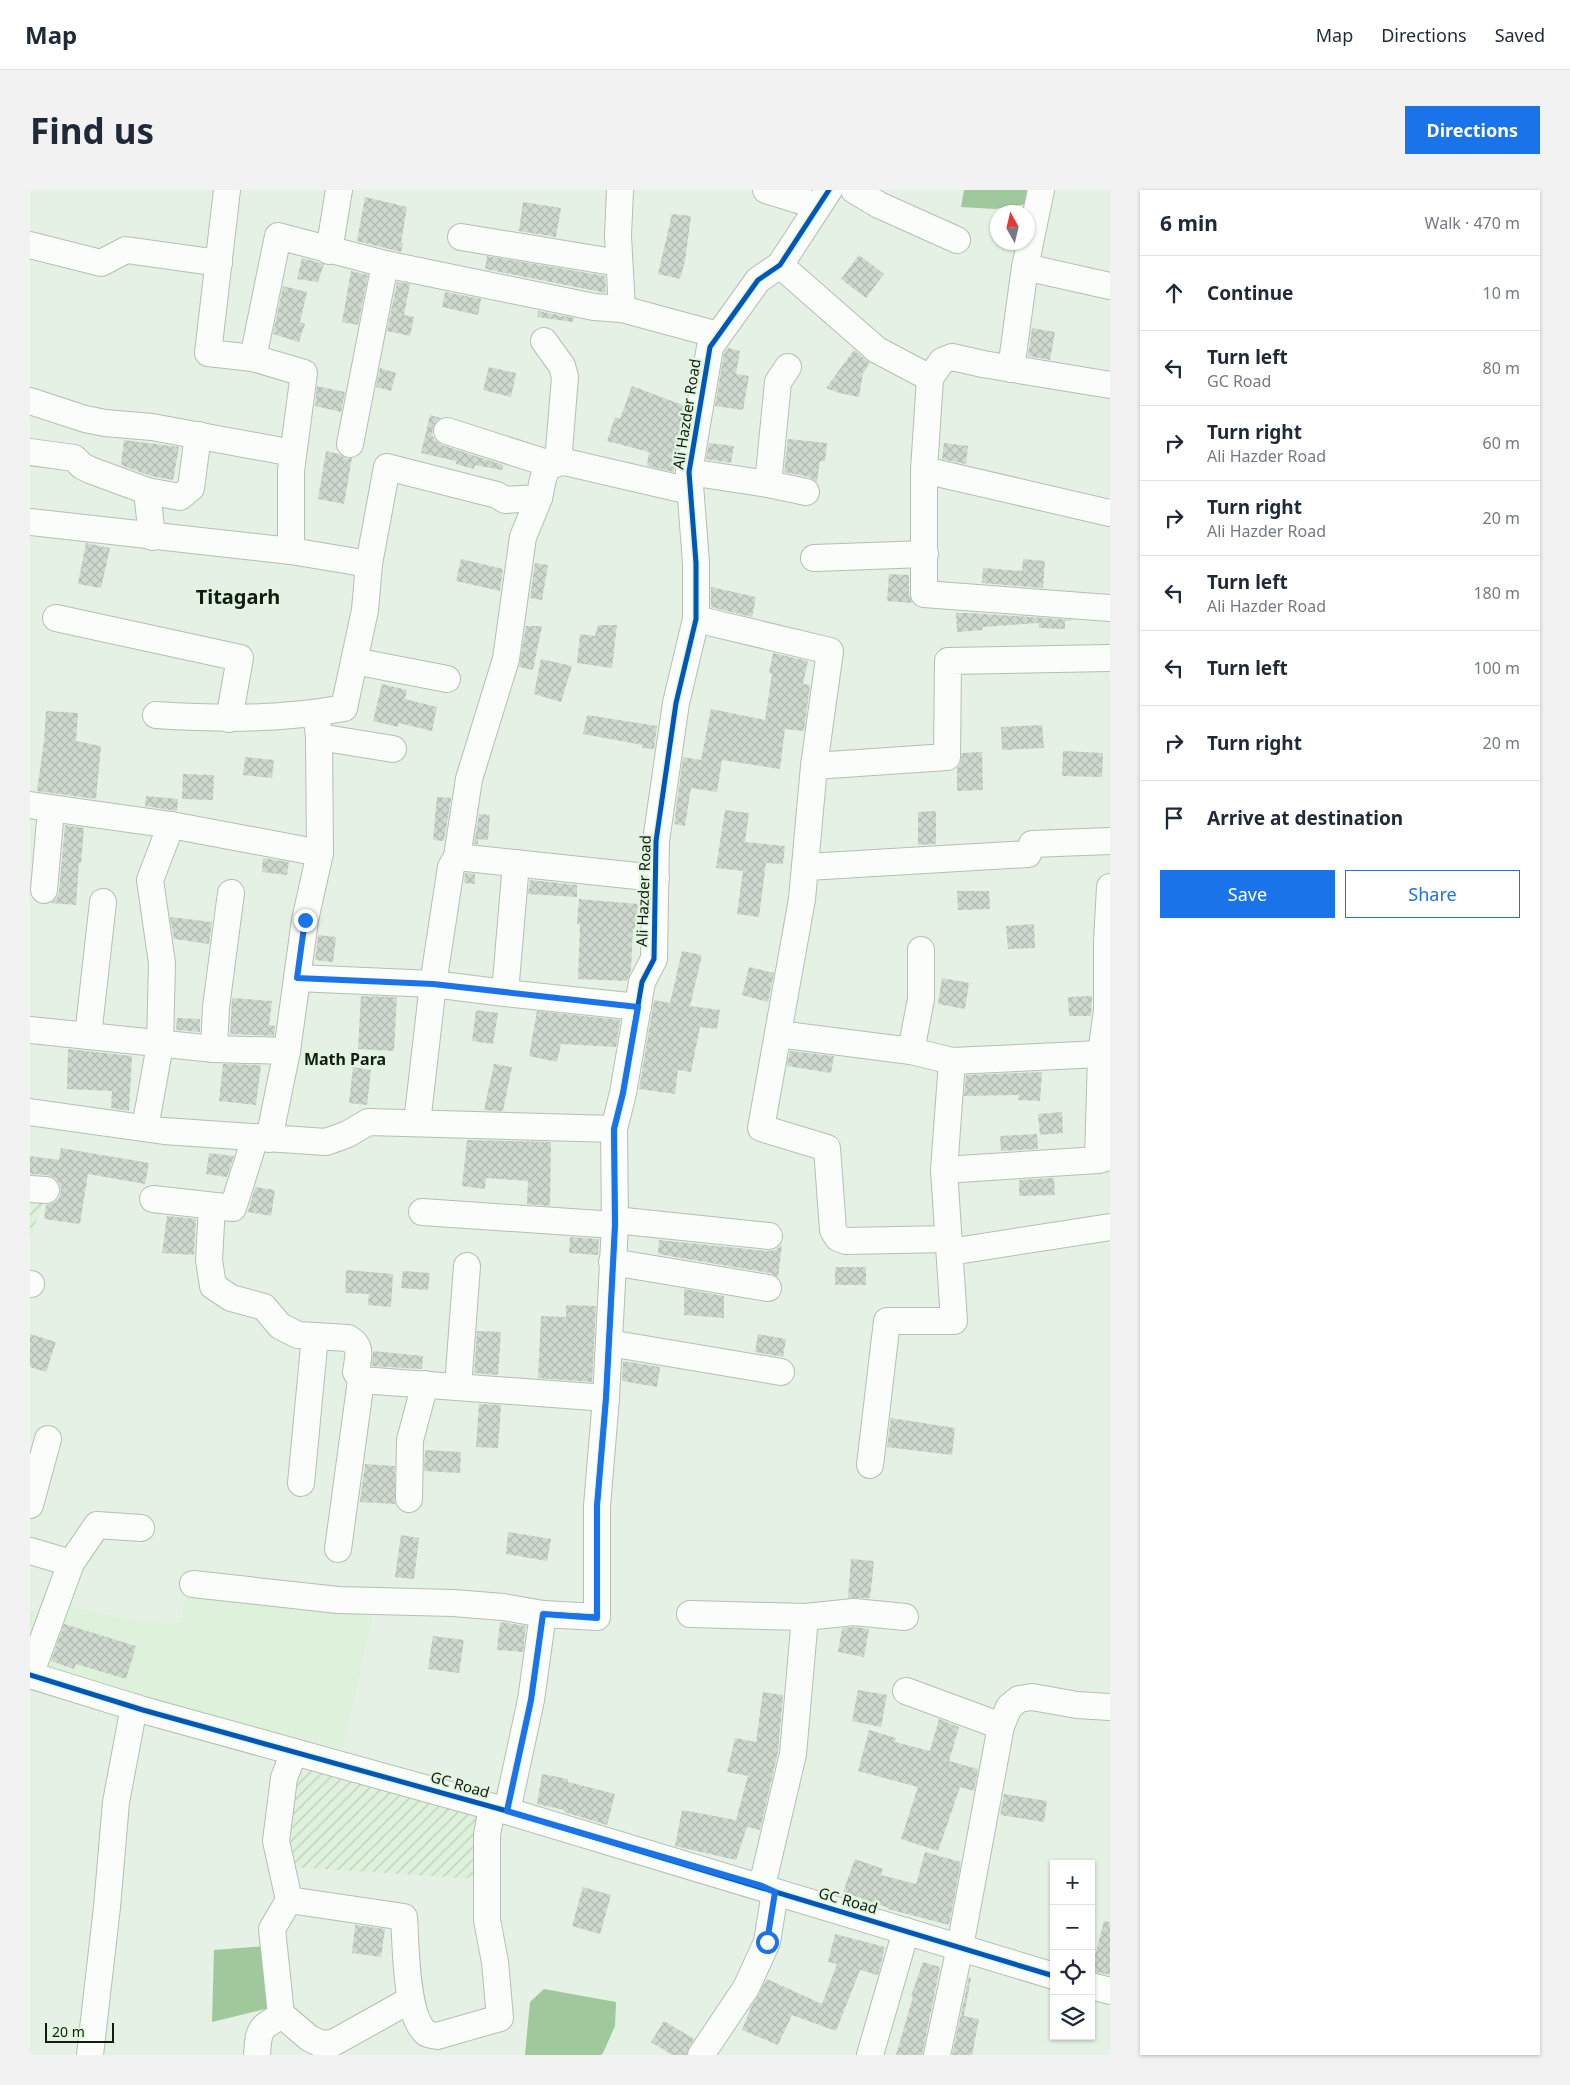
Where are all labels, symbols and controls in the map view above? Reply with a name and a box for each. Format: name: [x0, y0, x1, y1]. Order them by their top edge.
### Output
text: Map: [25, 18, 77, 51]
text: Map: [1316, 23, 1353, 47]
text: Directions: [1381, 23, 1467, 47]
text: Saved: [1495, 23, 1545, 47]
button: Directions: [1405, 106, 1540, 154]
text: Find us: [30, 107, 154, 154]
north arrow: [990, 205, 1035, 250]
text: 6 min: [1160, 209, 1218, 237]
text: Walk · 470 m: [1425, 212, 1520, 234]
icon: ahead: [1160, 279, 1188, 307]
text: Continue: [1207, 280, 1293, 306]
text: 10 m: [1483, 282, 1520, 304]
text: Turn left: [1207, 344, 1288, 370]
icon: left: [1160, 354, 1188, 382]
street label: Ali Hazder Road: [667, 357, 705, 471]
text: 80 m: [1483, 357, 1520, 379]
text: GC Road: [1207, 370, 1271, 392]
text: Turn right: [1207, 419, 1302, 445]
icon: right: [1160, 429, 1188, 457]
text: 60 m: [1483, 432, 1520, 454]
text: Ali Hazder Road: [1207, 445, 1326, 467]
text: Turn right: [1207, 494, 1302, 520]
icon: right: [1160, 504, 1188, 532]
text: 20 m: [1483, 507, 1520, 529]
text: Ali Hazder Road: [1207, 520, 1326, 542]
text: Turn left: [1207, 569, 1288, 595]
icon: left: [1160, 579, 1188, 607]
text: 180 m: [1473, 582, 1520, 604]
district label: Titagarh: [196, 583, 280, 610]
text: Ali Hazder Road: [1207, 595, 1326, 617]
icon: left: [1160, 654, 1188, 682]
text: Turn left: [1207, 655, 1288, 681]
text: 100 m: [1473, 657, 1520, 679]
icon: right: [1160, 729, 1188, 757]
text: Turn right: [1207, 730, 1302, 756]
text: 20 m: [1483, 732, 1520, 754]
icon: arrive: [1160, 804, 1188, 832]
text: Arrive at destination: [1207, 805, 1403, 831]
street label: Ali Hazder Road: [631, 835, 655, 947]
button: Save: [1160, 870, 1335, 918]
button: Share: [1345, 870, 1520, 918]
route end: [294, 909, 317, 932]
district label: Math Para: [304, 1048, 386, 1070]
street label: GC Road: [429, 1766, 492, 1802]
map controls: [1050, 1860, 1095, 2040]
button: +: [1050, 1860, 1095, 1905]
street label: GC Road: [817, 1882, 880, 1918]
button: −: [1050, 1905, 1095, 1950]
route start: [756, 1931, 779, 1954]
button: locate: [1050, 1950, 1095, 1995]
button: layers: [1050, 1995, 1095, 2040]
scale bar: [45, 2020, 114, 2043]
text: 20 m: [52, 2022, 85, 2041]

